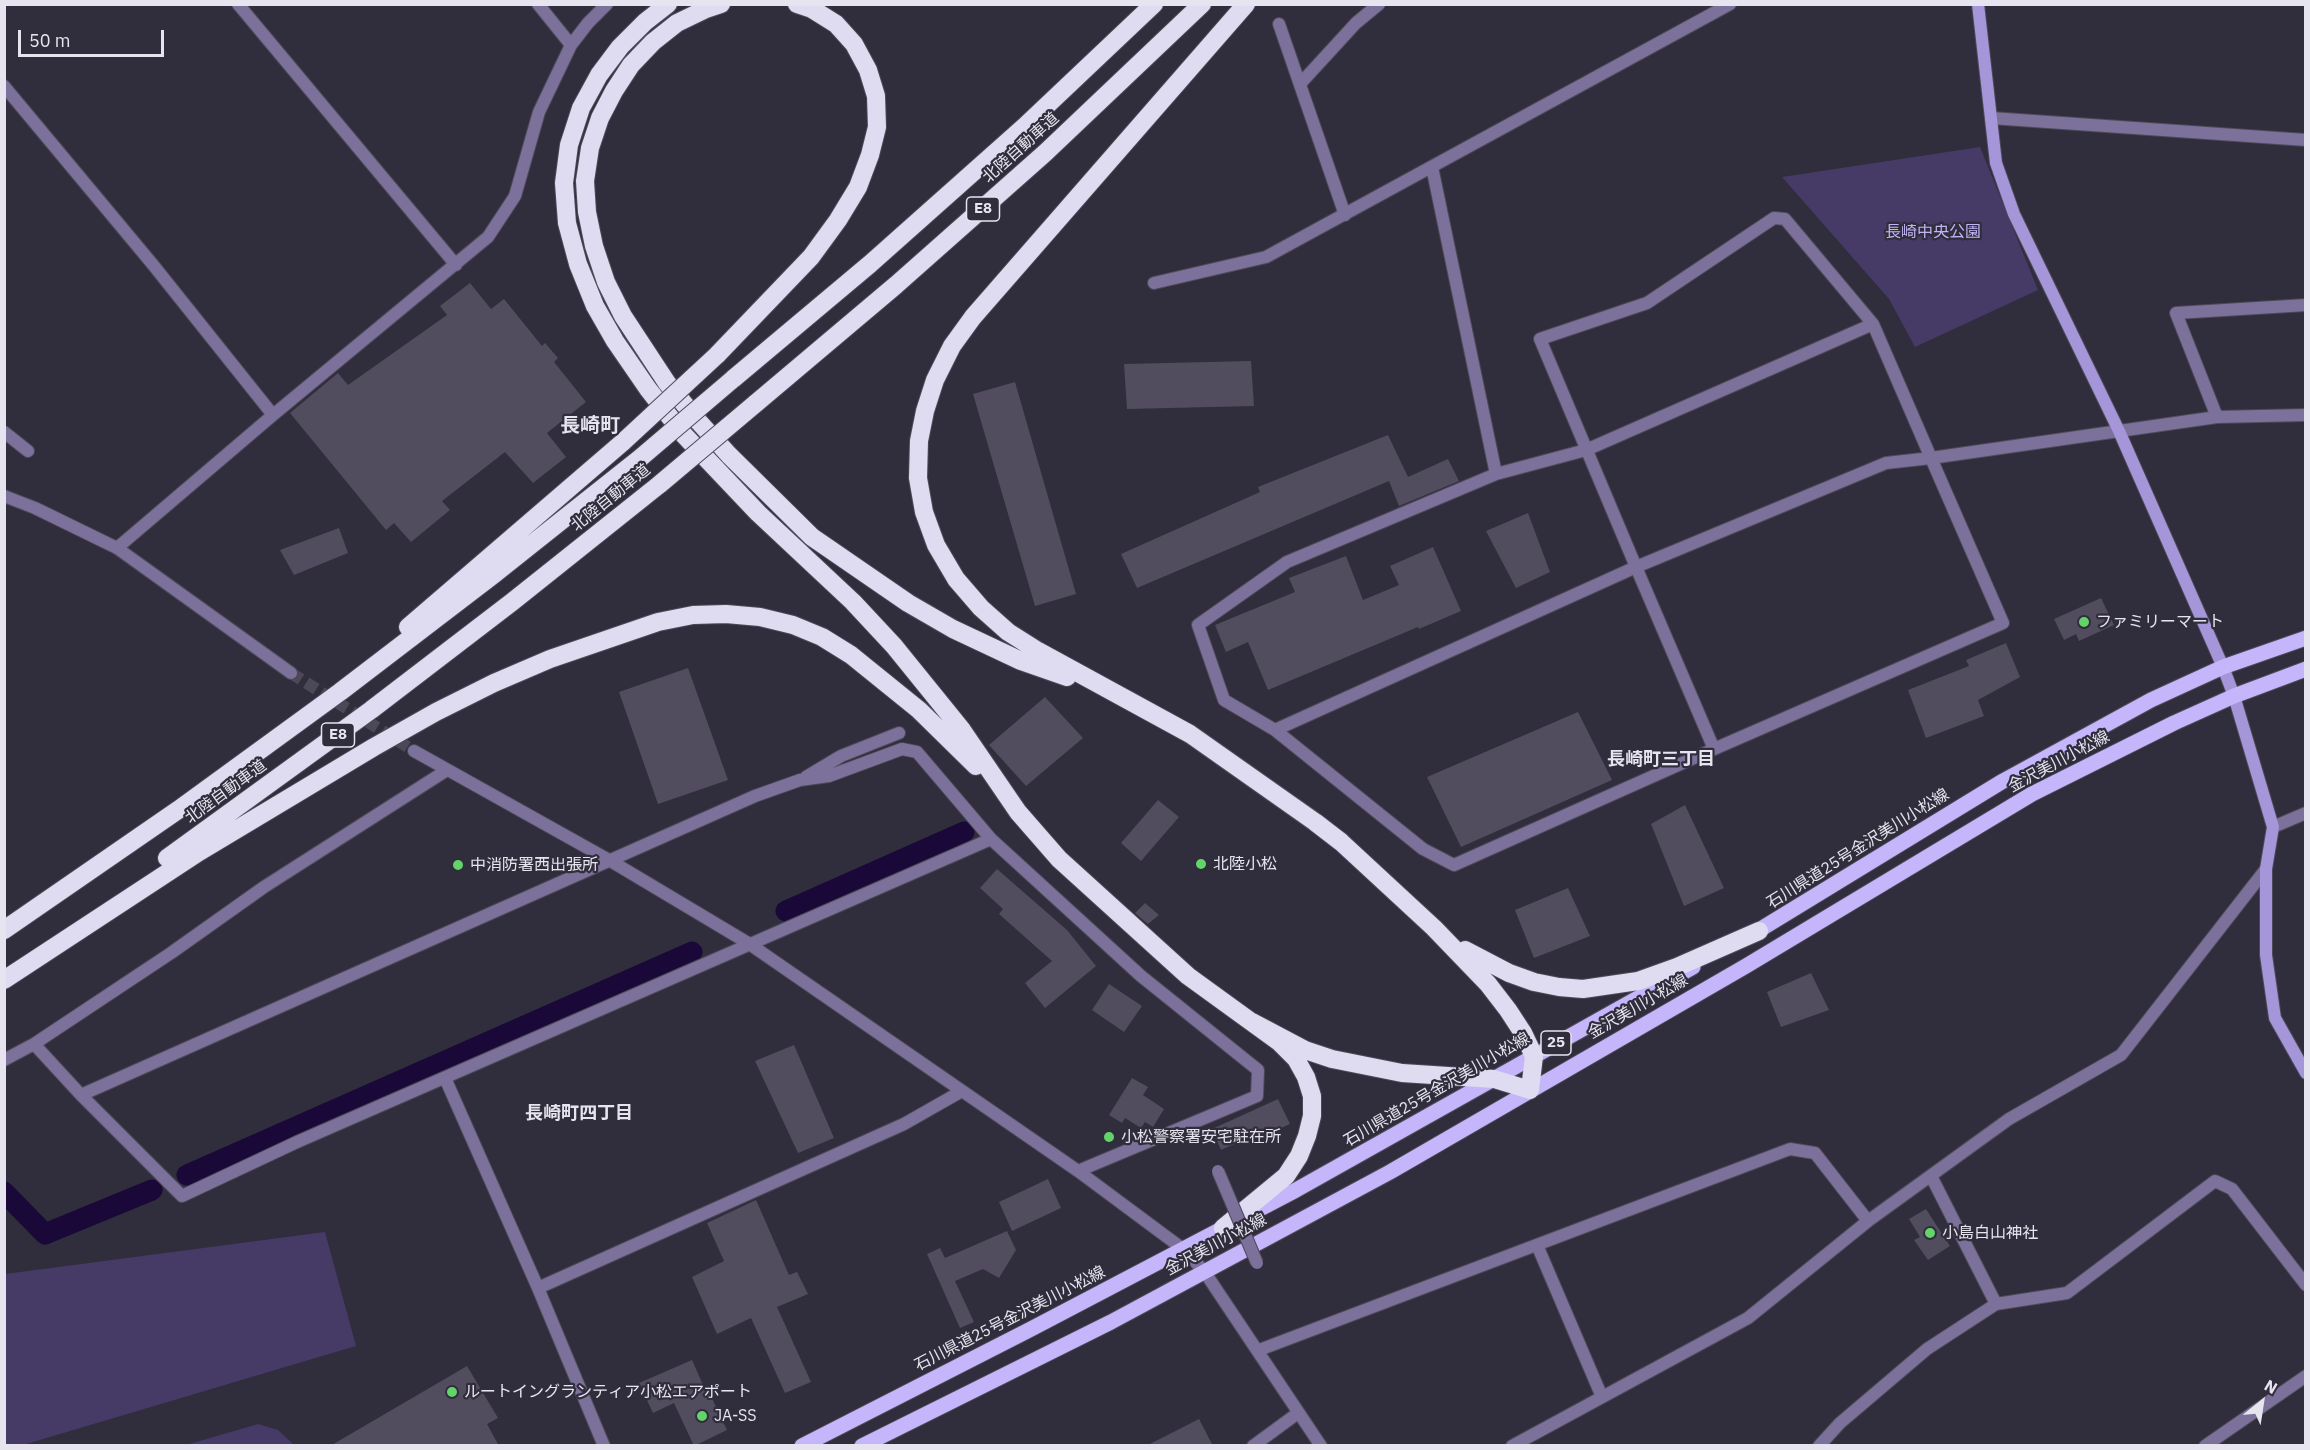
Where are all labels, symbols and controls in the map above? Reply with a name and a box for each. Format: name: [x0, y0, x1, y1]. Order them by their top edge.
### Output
scale bar: [21, 18, 166, 56]
text: 50 m: [29, 29, 71, 52]
street label: 北陸自動車道: [979, 109, 1063, 187]
road number: E8: [966, 197, 1000, 221]
park label: 長崎中央公園: [1885, 222, 1981, 242]
district label: 長崎町: [560, 414, 620, 438]
street label: 北陸自動車道: [568, 460, 654, 536]
place label: ファミリーマート: [2096, 612, 2224, 632]
marker: ファミリーマート: [2077, 615, 2091, 629]
road number: E8: [322, 723, 354, 747]
street label: 金沢美川小松線: [2005, 727, 2113, 797]
district label: 長崎町三丁目: [1607, 749, 1715, 771]
street label: 北陸自動車道: [182, 756, 270, 828]
street label: 石川県道25号金沢美川小松線: [1763, 785, 1953, 913]
place label: 北陸小松: [1213, 854, 1277, 874]
place label: 中消防署西出張所: [470, 855, 598, 875]
marker: 北陸小松: [1194, 857, 1208, 871]
marker: 中消防署西出張所: [451, 858, 465, 872]
street label: 金沢美川小松線: [1585, 971, 1691, 1043]
street label: 石川県道25号金沢美川小松線: [1341, 1029, 1533, 1151]
road number: 25: [1541, 1031, 1571, 1055]
district label: 長崎町四丁目: [525, 1103, 633, 1125]
place label: 小松警察署安宅駐在所: [1121, 1127, 1281, 1147]
marker: 小松警察署安宅駐在所: [1102, 1130, 1116, 1144]
street label: 金沢美川小松線: [1162, 1210, 1270, 1280]
place label: 小島白山神社: [1942, 1223, 2038, 1243]
marker: 小島白山神社: [1923, 1226, 1937, 1240]
street label: 石川県道25号金沢美川小松線: [912, 1263, 1108, 1375]
north arrow: [2232, 1372, 2292, 1432]
text: N: [2261, 1375, 2281, 1398]
place label: ルートイングランティア小松エアポート: [464, 1382, 752, 1402]
marker: ルートイングランティア小松エアポート: [445, 1385, 459, 1399]
place label: JA-SS: [714, 1406, 756, 1426]
marker: JA-SS: [695, 1409, 709, 1423]

